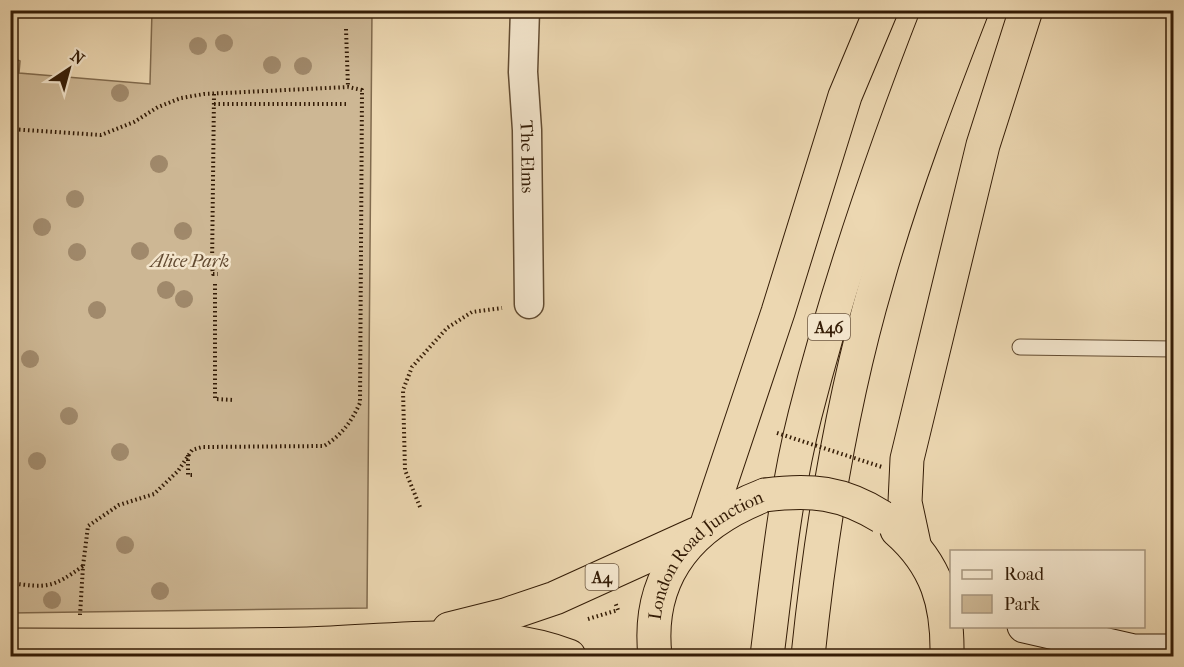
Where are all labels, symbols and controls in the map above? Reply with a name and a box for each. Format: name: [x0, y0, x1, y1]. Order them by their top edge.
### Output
north arrow: [39, 39, 99, 99]
text: N: [67, 46, 89, 69]
street label: The Elms: [515, 120, 538, 194]
park label: Alice Park: [149, 251, 229, 272]
road number: A46: [808, 314, 850, 340]
street label: London Road Junction: [645, 487, 767, 621]
legend: [950, 550, 1145, 628]
road number: A4: [586, 564, 618, 590]
text: Road: [1004, 564, 1044, 585]
text: Park: [1004, 594, 1041, 615]

